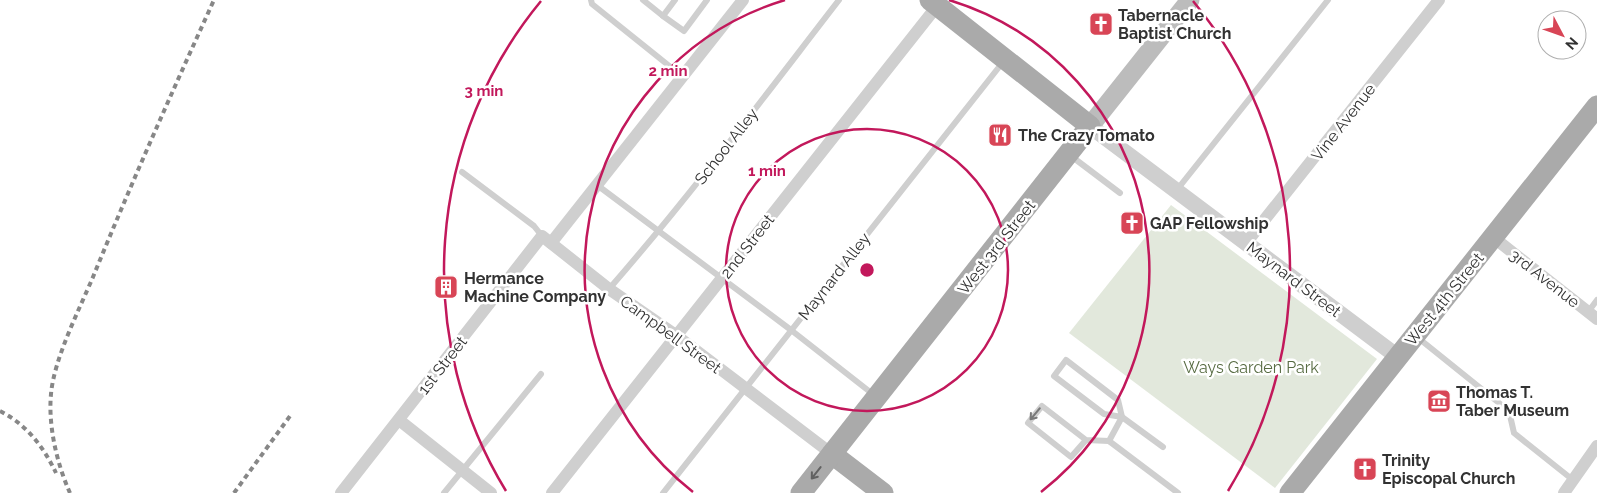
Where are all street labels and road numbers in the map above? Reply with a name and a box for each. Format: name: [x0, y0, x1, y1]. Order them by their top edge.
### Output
street label: Vine Avenue: [1307, 80, 1379, 165]
street label: School Alley: [691, 104, 762, 188]
street label: West 3rd Street: [954, 196, 1040, 298]
street label: 2nd Street: [716, 210, 779, 282]
street label: Maynard Alley: [794, 229, 875, 324]
street label: Maynard Street: [1243, 238, 1345, 321]
street label: 3rd Avenue: [1506, 245, 1583, 312]
street label: West 4th Street: [1401, 249, 1488, 350]
street label: Campbell Street: [616, 291, 725, 378]
street label: 1st Street: [414, 332, 471, 398]

